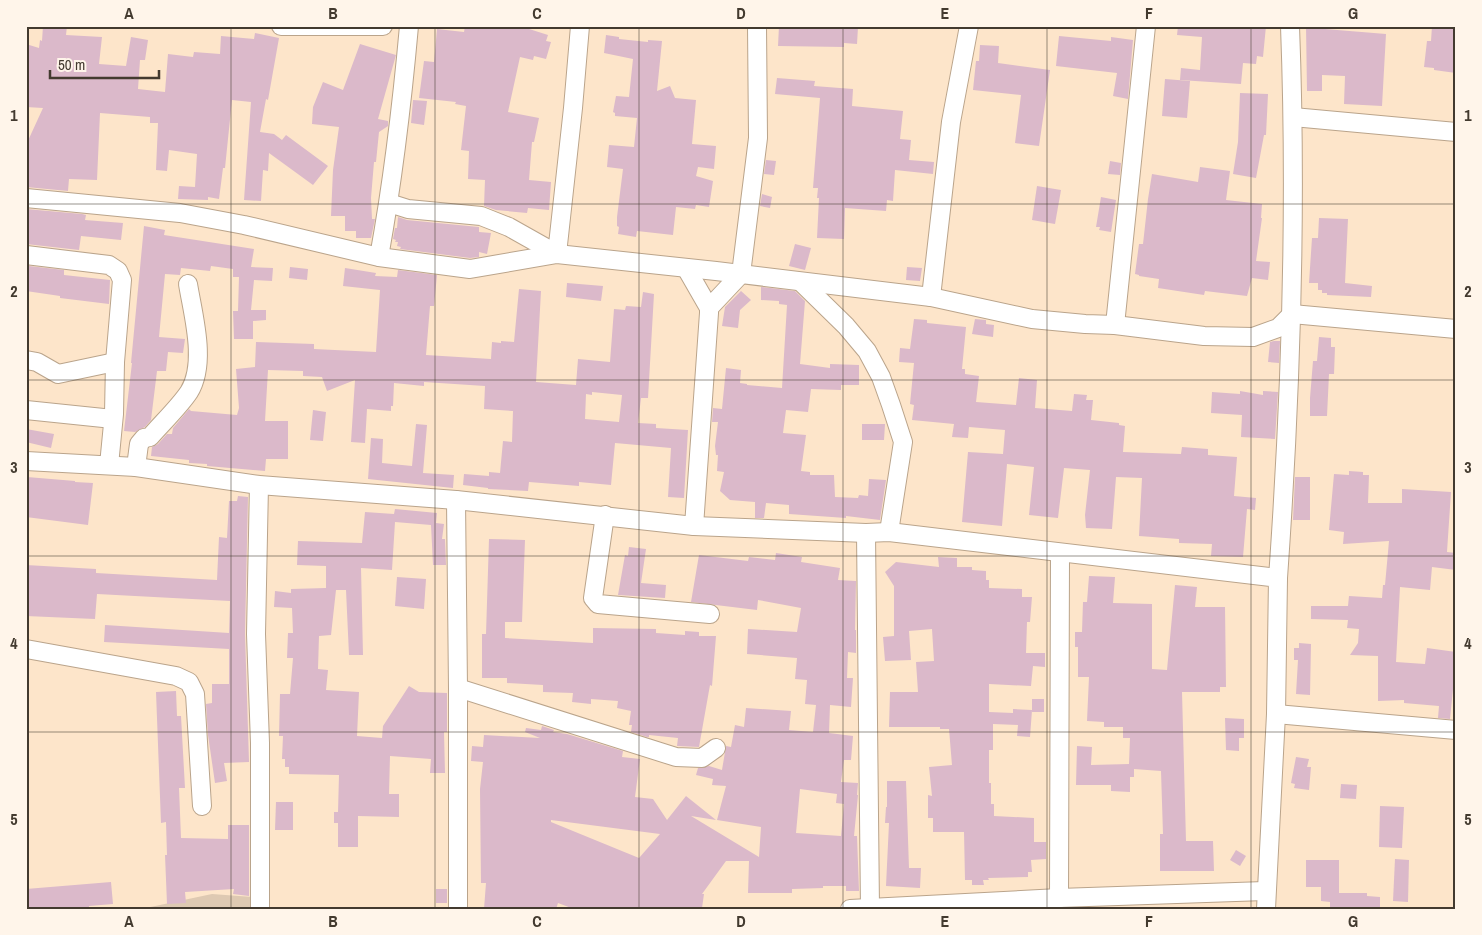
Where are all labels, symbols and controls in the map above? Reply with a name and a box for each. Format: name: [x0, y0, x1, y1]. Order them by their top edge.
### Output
text: A: [124, 2, 134, 24]
text: B: [328, 2, 338, 24]
text: C: [532, 2, 542, 24]
text: D: [736, 2, 746, 24]
text: E: [941, 2, 950, 24]
text: F: [1145, 2, 1153, 24]
text: G: [1348, 2, 1358, 24]
scale bar: [50, 48, 159, 80]
text: 50 m: [58, 54, 85, 75]
text: 1: [10, 104, 18, 126]
text: 1: [1464, 104, 1472, 126]
text: 2: [10, 280, 18, 302]
text: 2: [1464, 280, 1472, 302]
text: 3: [10, 456, 18, 478]
text: 3: [1464, 456, 1472, 478]
text: 4: [10, 632, 18, 654]
text: 4: [1464, 632, 1472, 654]
text: 5: [10, 808, 18, 830]
text: 5: [1464, 808, 1472, 830]
text: A: [124, 910, 134, 932]
text: B: [328, 910, 338, 932]
text: C: [532, 910, 542, 932]
text: D: [736, 910, 746, 932]
text: E: [941, 910, 950, 932]
text: F: [1145, 910, 1153, 932]
text: G: [1348, 910, 1358, 932]

